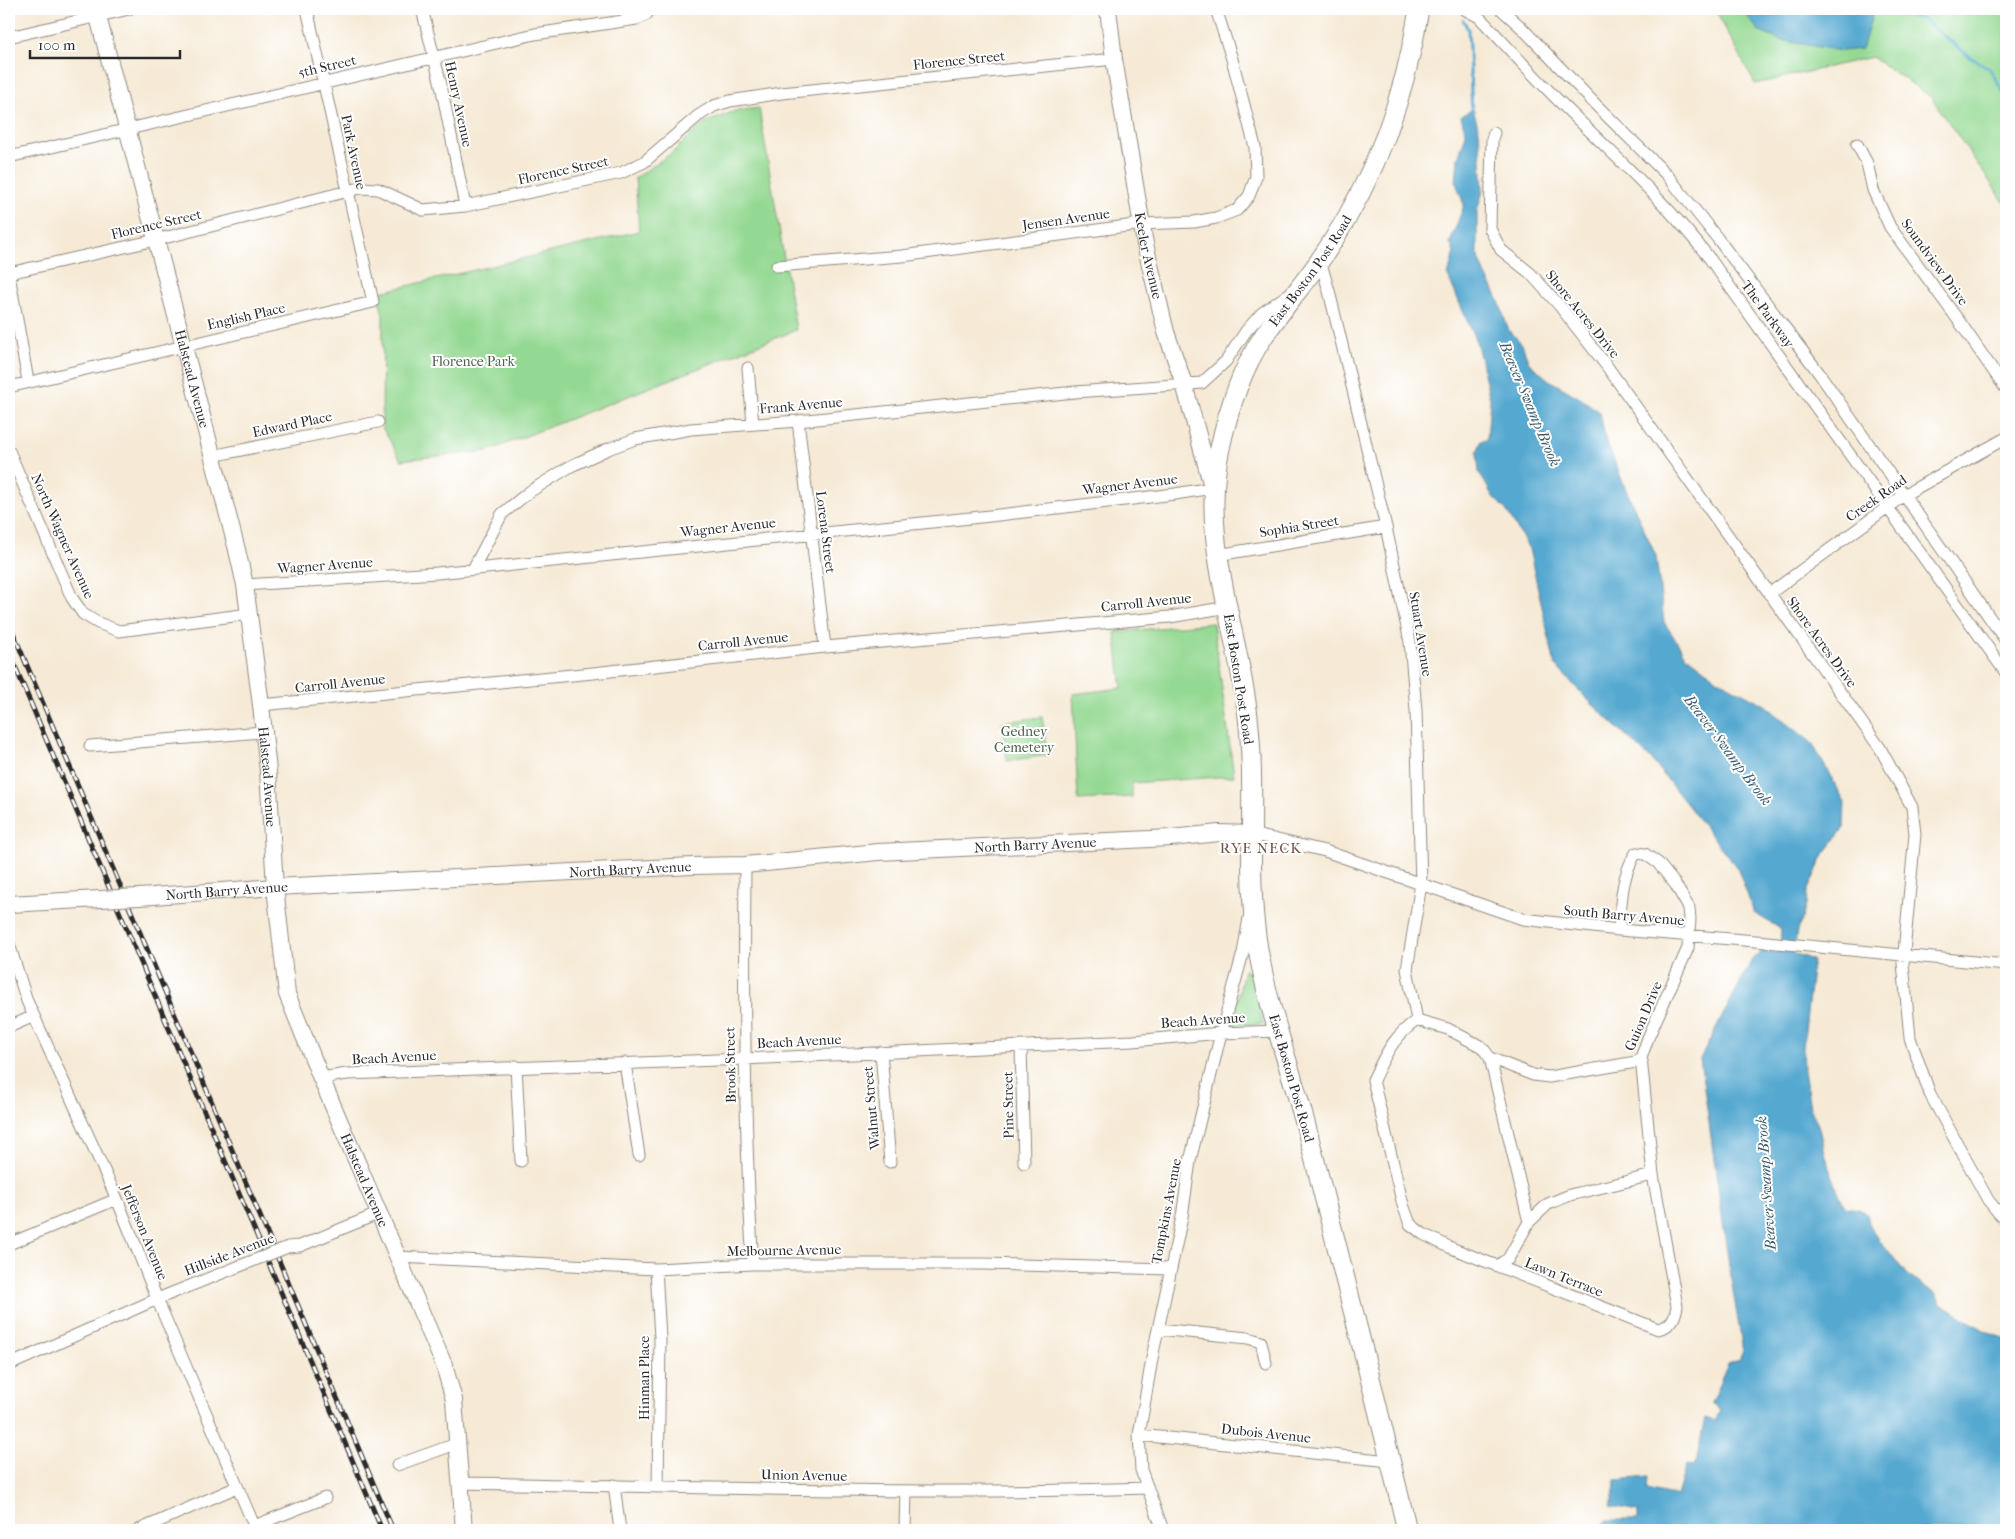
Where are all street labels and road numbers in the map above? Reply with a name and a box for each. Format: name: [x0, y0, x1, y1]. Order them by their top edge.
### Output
street label: Florence Street: [912, 47, 1006, 74]
street label: 5th Street: [297, 52, 358, 81]
street label: Henry Avenue: [441, 60, 476, 149]
street label: Park Avenue: [337, 113, 370, 191]
street label: Florence Street: [516, 153, 610, 188]
street label: Jensen Avenue: [1020, 205, 1111, 234]
street label: Florence Street: [109, 206, 203, 243]
street label: Keeler Avenue: [1131, 211, 1166, 301]
street label: East Boston Post Road: [1265, 212, 1356, 330]
street label: Soundview Drive: [1897, 216, 1972, 309]
street label: Shore Acres Drive: [1542, 267, 1623, 362]
street label: The Parkway: [1737, 277, 1798, 352]
street label: English Place: [205, 299, 287, 334]
street label: Halstead Avenue: [171, 328, 213, 430]
street label: Frank Avenue: [759, 393, 843, 418]
street label: Edward Place: [251, 408, 334, 441]
street label: Wagner Avenue: [1080, 470, 1179, 499]
street label: North Wagner Avenue: [27, 471, 98, 601]
street label: Creek Road: [1843, 471, 1910, 526]
street label: Lorena Street: [812, 490, 839, 574]
street label: Sophia Street: [1258, 512, 1340, 541]
street label: Wagner Avenue: [678, 514, 777, 541]
street label: Wagner Avenue: [276, 554, 374, 577]
street label: Carroll Avenue: [1100, 589, 1192, 616]
street label: Stuart Avenue: [1405, 590, 1436, 678]
street label: Shore Acres Drive: [1783, 594, 1860, 691]
street label: East Boston Post Road: [1220, 612, 1257, 746]
street label: Carroll Avenue: [697, 628, 789, 655]
street label: Carroll Avenue: [294, 670, 386, 697]
street label: Halstead Avenue: [254, 726, 279, 828]
street label: North Barry Avenue: [974, 834, 1097, 856]
street label: North Barry Avenue: [569, 858, 692, 881]
street label: North Barry Avenue: [165, 878, 288, 904]
street label: South Barry Avenue: [1563, 902, 1685, 929]
street label: Guion Drive: [1621, 979, 1666, 1054]
street label: Beach Avenue: [1160, 1009, 1246, 1032]
street label: East Boston Post Road: [1265, 1012, 1318, 1144]
street label: Brook Street: [721, 1027, 740, 1103]
street label: Beach Avenue: [756, 1031, 842, 1052]
street label: Beach Avenue: [351, 1047, 437, 1068]
street label: Walnut Street: [859, 1065, 884, 1152]
street label: Pine Street: [999, 1071, 1018, 1139]
street label: Halstead Avenue: [337, 1131, 392, 1230]
street label: Tompkins Avenue: [1148, 1157, 1185, 1265]
street label: Jefferson Avenue: [117, 1181, 171, 1283]
street label: Hillside Avenue: [182, 1229, 277, 1279]
street label: Melbourne Avenue: [727, 1241, 842, 1260]
street label: Lawn Terrace: [1522, 1254, 1606, 1301]
street label: Hinman Place: [636, 1336, 653, 1420]
street label: Dubois Avenue: [1220, 1420, 1312, 1447]
street label: Union Avenue: [761, 1466, 847, 1485]

